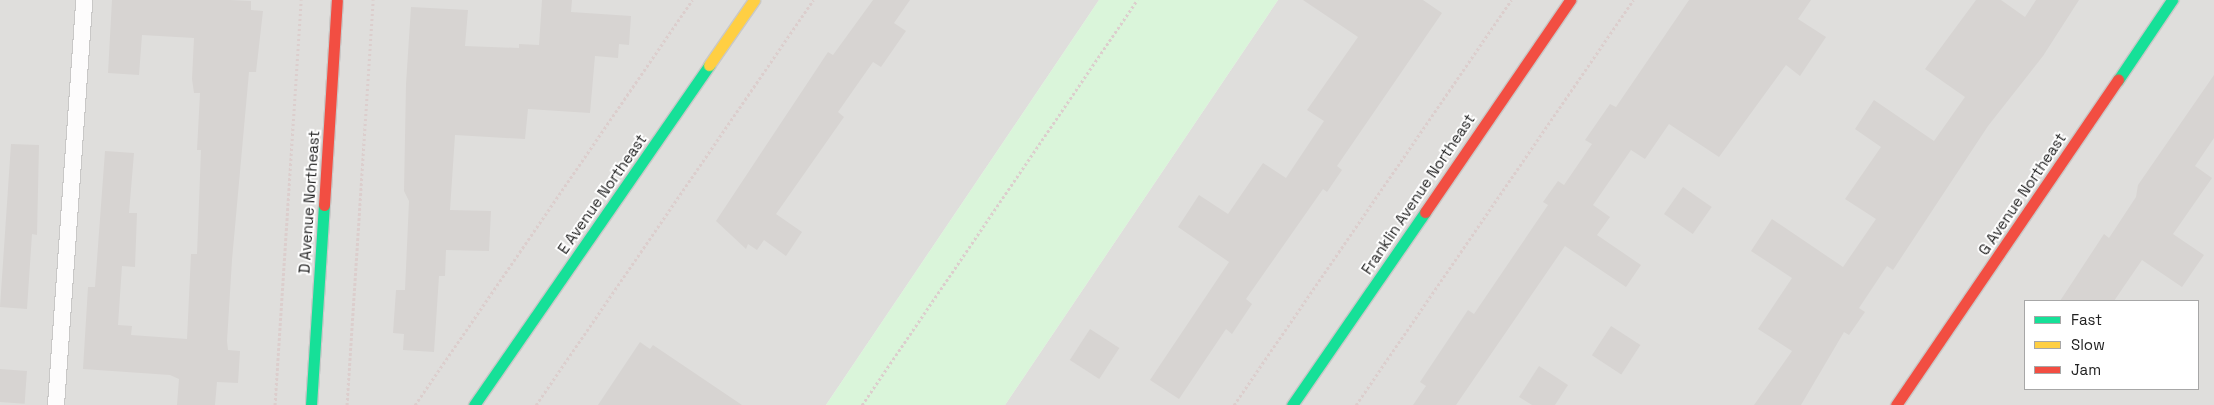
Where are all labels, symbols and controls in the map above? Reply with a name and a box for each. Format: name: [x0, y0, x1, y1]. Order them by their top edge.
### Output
street label: Franklin Avenue Northeast: [1358, 110, 1478, 278]
street label: G Avenue Northeast: [1974, 129, 2070, 259]
street label: D Avenue Northeast: [295, 130, 323, 274]
street label: E Avenue Northeast: [554, 131, 650, 257]
legend: [2024, 300, 2199, 390]
text: Fast: [2071, 310, 2102, 329]
text: Slow: [2071, 335, 2105, 354]
text: Jam: [2071, 360, 2101, 379]

